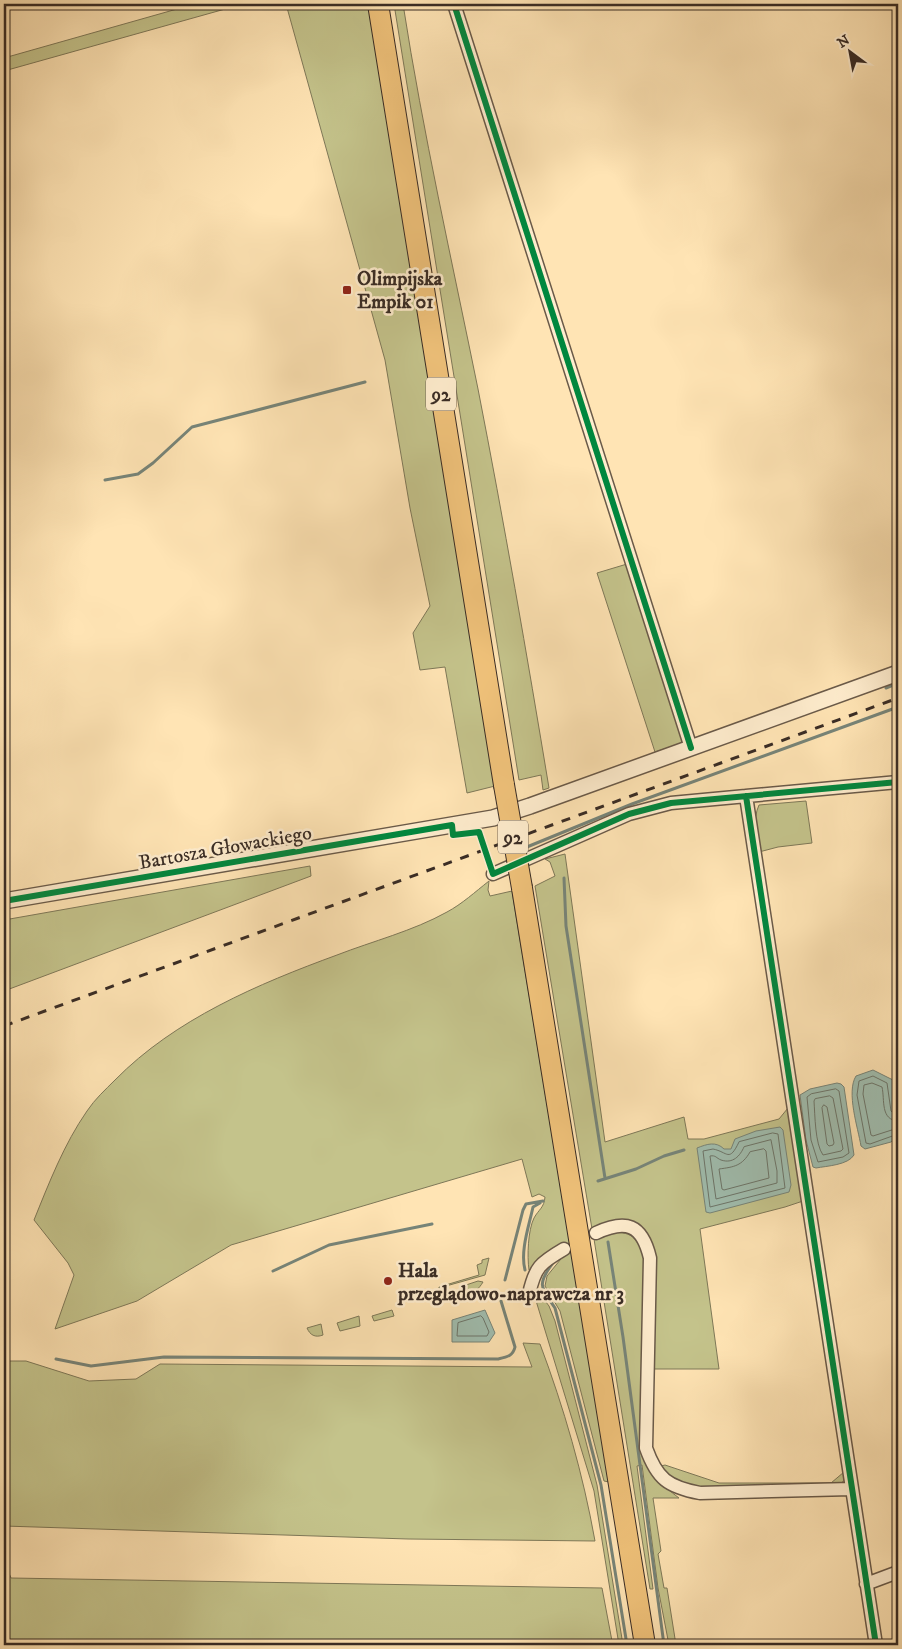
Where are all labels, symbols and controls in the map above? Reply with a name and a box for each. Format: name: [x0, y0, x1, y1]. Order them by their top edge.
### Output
north arrow: [824, 28, 874, 78]
text: N: [834, 31, 854, 53]
place label: Olimpijska Empik 01: [357, 267, 443, 315]
marker: Olimpijska Empik 01: [341, 284, 353, 296]
road number: 92: [426, 378, 456, 410]
road number: 92: [498, 820, 528, 854]
street label: Bartosza Głowackiego: [137, 821, 314, 876]
place label: Hala przeglądowo-naprawcza nr 3: [397, 1259, 624, 1307]
marker: Hala przeglądowo-naprawcza nr 3: [382, 1275, 394, 1287]

